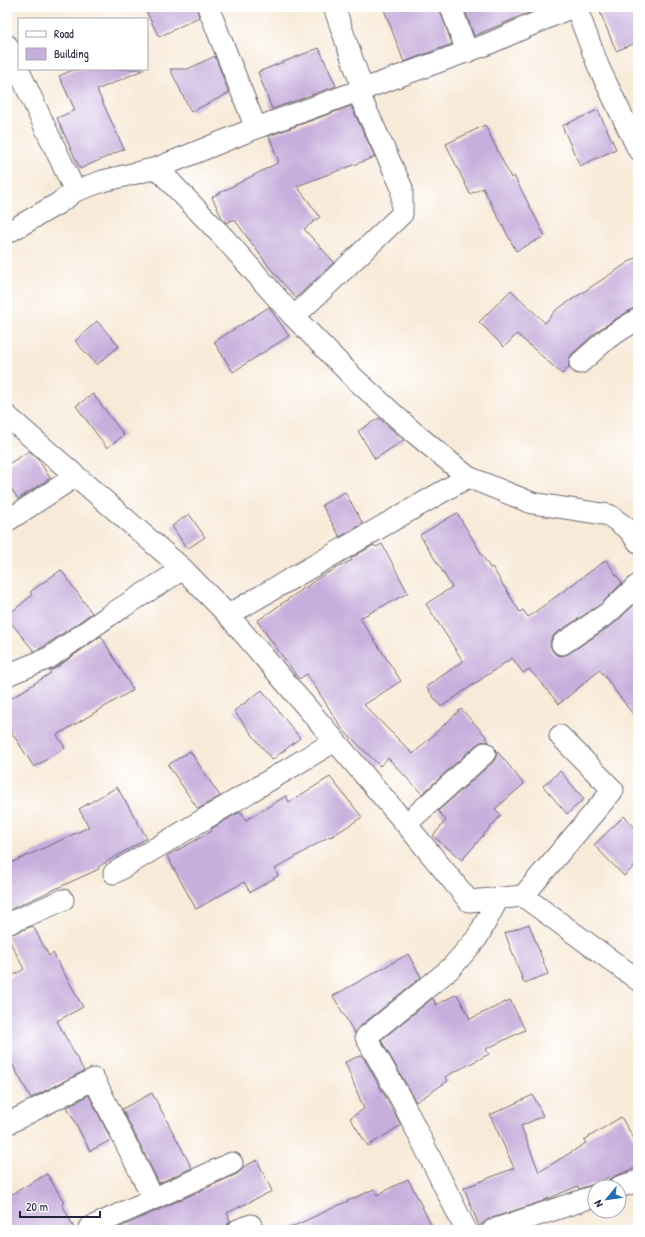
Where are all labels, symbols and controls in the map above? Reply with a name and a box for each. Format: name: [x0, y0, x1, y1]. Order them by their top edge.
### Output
legend: [18, 18, 148, 70]
text: Road: [54, 25, 74, 42]
text: Building: [54, 45, 89, 62]
north arrow: [587, 1179, 627, 1219]
scale bar: [20, 1193, 100, 1219]
text: 20 m: [26, 1198, 48, 1215]
text: N: [591, 1198, 606, 1210]

